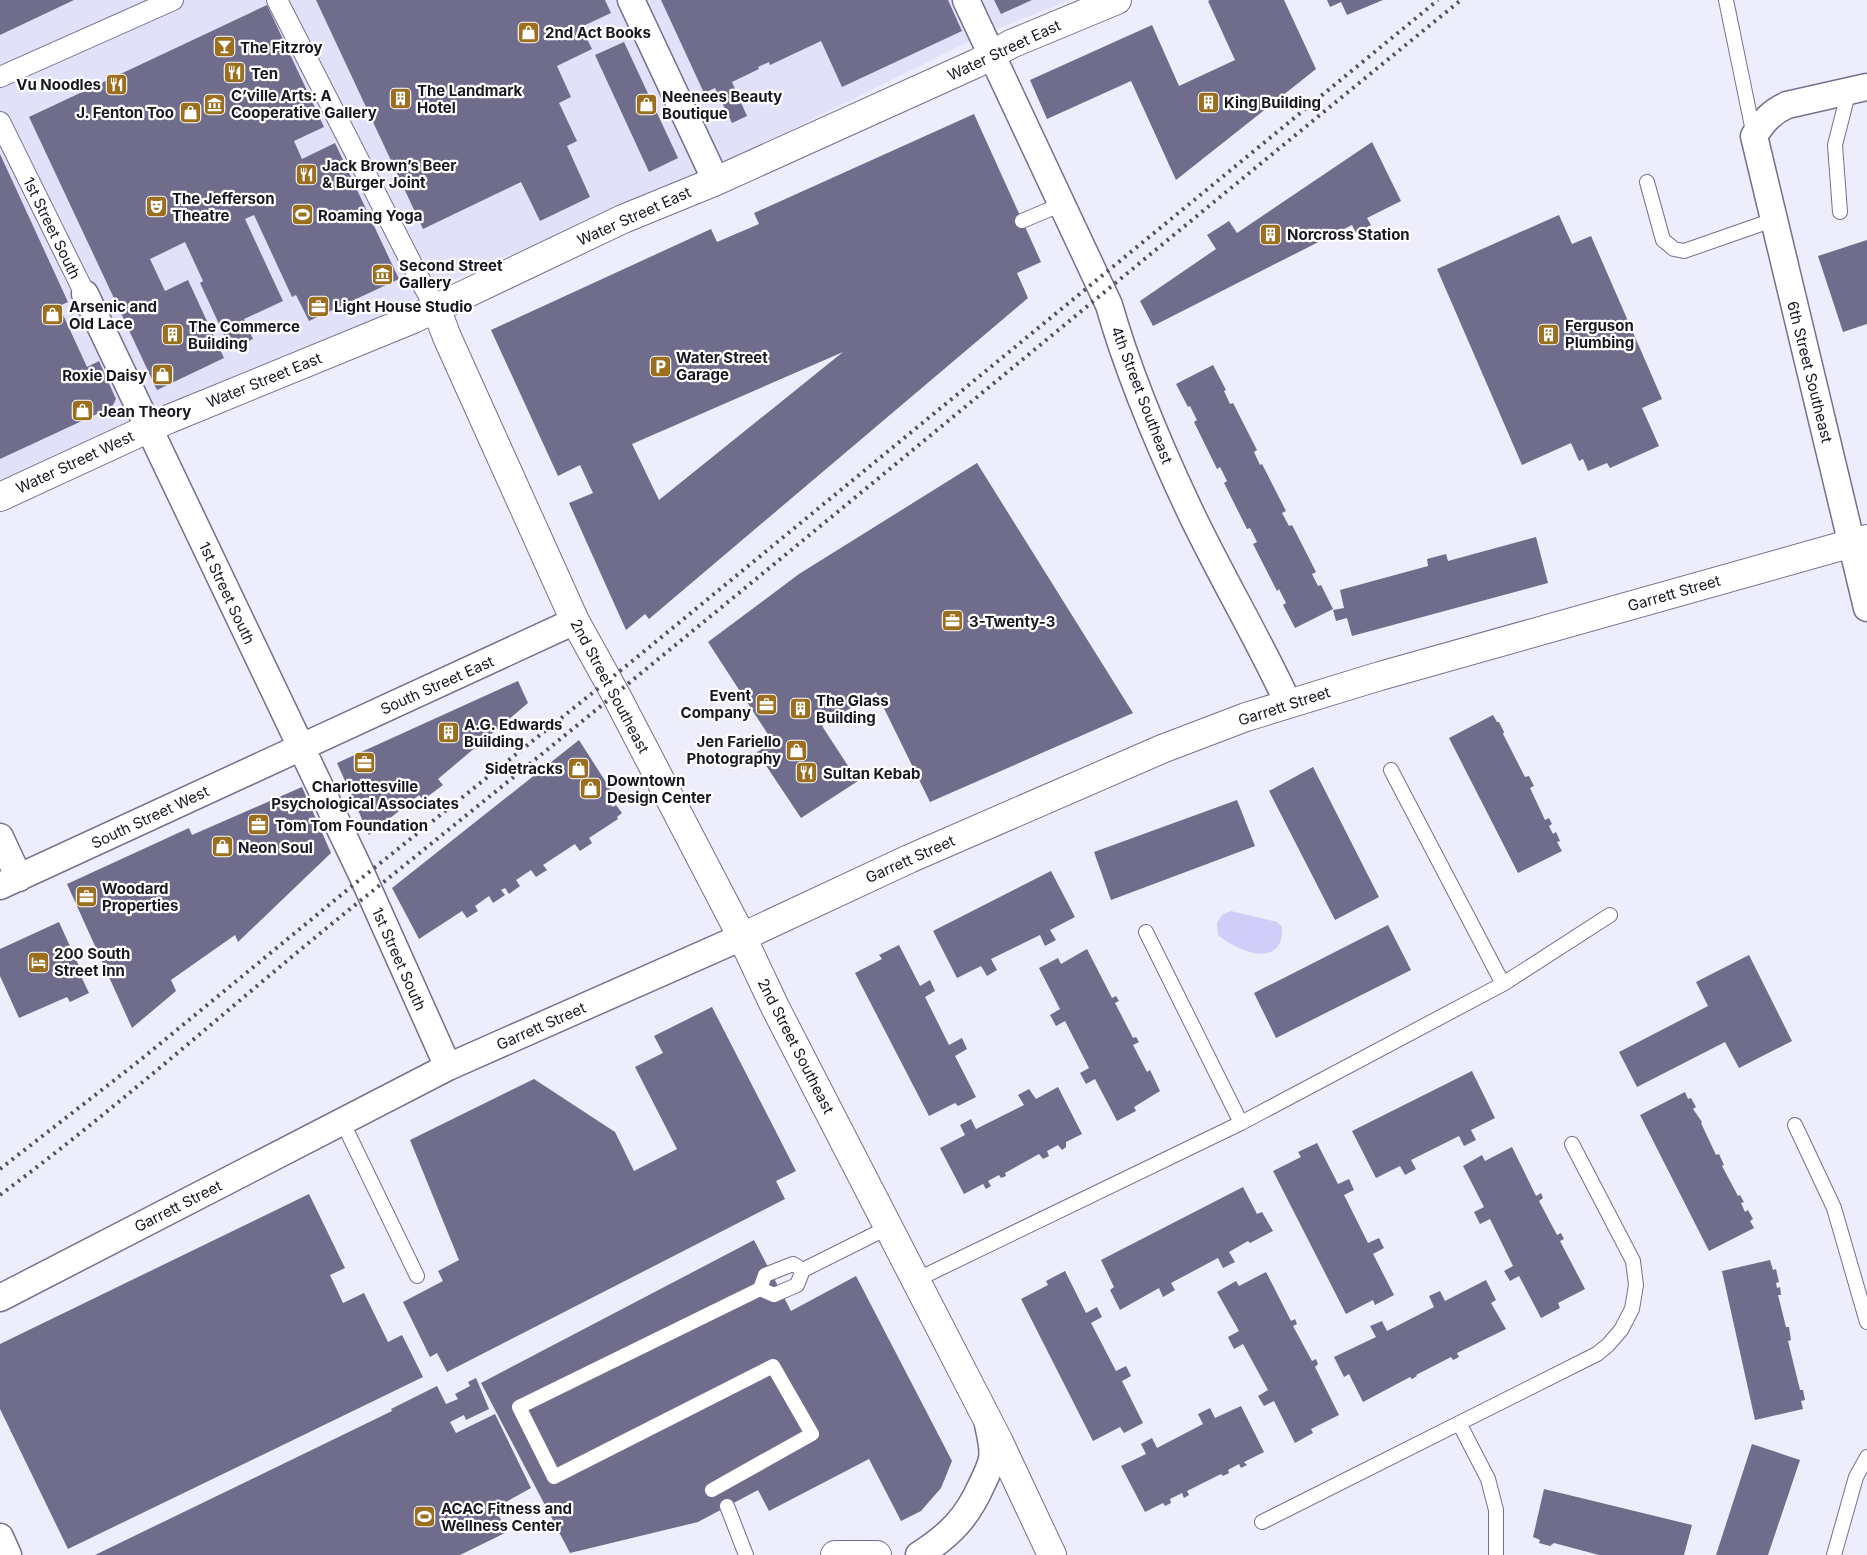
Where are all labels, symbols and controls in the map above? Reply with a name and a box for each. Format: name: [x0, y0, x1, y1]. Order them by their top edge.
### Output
street label: Water Street East: [944, 15, 1064, 85]
shop icon: 2nd Act Books: [517, 20, 541, 44]
place label: 2nd Act Books: [545, 23, 651, 42]
bar icon: The Fitzroy: [212, 35, 236, 59]
place label: The Fitzroy: [240, 38, 323, 57]
restaurant icon: Ten: [223, 61, 247, 85]
place label: Ten: [251, 64, 278, 83]
restaurant icon: Vu Noodles: [105, 72, 129, 96]
place label: Vu Noodles: [16, 75, 101, 94]
place label: The Landmark Hotel: [417, 81, 523, 117]
place label: C’ville Arts: A Cooperative Gallery: [231, 86, 377, 122]
building icon: The Landmark Hotel: [389, 87, 413, 111]
place label: Neenees Beauty Boutique: [662, 87, 782, 123]
building icon: King Building: [1196, 90, 1220, 114]
museum icon: C’ville Arts: A Cooperative Gallery: [203, 92, 227, 116]
shop icon: Neenees Beauty Boutique: [634, 93, 658, 117]
place label: King Building: [1224, 93, 1321, 112]
shop icon: J. Fenton Too: [178, 100, 202, 124]
place label: J. Fenton Too: [76, 103, 174, 122]
place label: Jack Brown’s Beer & Burger Joint: [322, 156, 456, 192]
restaurant icon: Jack Brown’s Beer & Burger Joint: [294, 162, 318, 186]
street label: 1st Street South: [19, 174, 85, 282]
street label: Water Street East: [574, 182, 694, 250]
place label: The Jefferson Theatre: [172, 189, 275, 225]
theatre icon: The Jefferson Theatre: [144, 195, 168, 219]
sports icon: Roaming Yoga: [290, 203, 314, 227]
place label: Roaming Yoga: [318, 206, 423, 225]
building icon: Norcross Station: [1259, 222, 1283, 246]
place label: Norcross Station: [1287, 225, 1410, 244]
place label: Second Street Gallery: [399, 256, 503, 292]
museum icon: Second Street Gallery: [371, 262, 395, 286]
office icon: Light House Studio: [306, 294, 330, 318]
place label: Arsenic and Old Lace: [69, 297, 157, 333]
place label: Light House Studio: [334, 297, 472, 316]
street label: 6th Street Southeast: [1783, 299, 1837, 445]
shop icon: Arsenic and Old Lace: [41, 303, 65, 327]
place label: Ferguson Plumbing: [1565, 316, 1634, 352]
place label: The Commerce Building: [188, 317, 300, 353]
building icon: Ferguson Plumbing: [1537, 322, 1561, 346]
building icon: The Commerce Building: [160, 323, 184, 347]
street label: 4th Street Southeast: [1107, 324, 1177, 466]
street label: Water Street East: [204, 348, 324, 412]
place label: Water Street Garage: [676, 348, 768, 384]
parking icon: Water Street Garage: [648, 354, 672, 378]
shop icon: Roxie Daisy: [151, 363, 175, 387]
place label: Roxie Daisy: [62, 366, 147, 385]
shop icon: Jean Theory: [71, 399, 95, 423]
place label: Jean Theory: [99, 402, 191, 421]
street label: Water Street West: [13, 426, 137, 498]
street label: 1st Street South: [195, 539, 259, 647]
street label: Garrett Street: [1625, 571, 1723, 615]
office icon: 3-Twenty-3: [941, 609, 965, 633]
place label: 3-Twenty-3: [969, 612, 1055, 631]
street label: 2nd Street Southeast: [567, 616, 653, 756]
street label: South Street East: [377, 651, 497, 719]
street label: Garrett Street: [1236, 682, 1332, 730]
place label: Event Company: [681, 686, 751, 722]
place label: The Glass Building: [816, 691, 889, 727]
office icon: Event Company: [755, 692, 779, 716]
building icon: The Glass Building: [788, 697, 812, 721]
place label: A.G. Edwards Building: [464, 715, 563, 751]
building icon: A.G. Edwards Building: [436, 721, 460, 745]
place label: Jen Fariello Photography: [687, 732, 781, 768]
shop icon: Jen Fariello Photography: [785, 738, 809, 762]
office icon: Charlottesville Psychological Associates: [353, 751, 377, 775]
shop icon: Sidetracks: [567, 756, 591, 780]
place label: Sidetracks: [485, 759, 563, 778]
restaurant icon: Sultan Kebab: [795, 761, 819, 785]
place label: Sultan Kebab: [823, 764, 921, 783]
place label: Downtown Design Center: [607, 771, 711, 807]
place label: Charlottesville Psychological Associates: [271, 777, 459, 813]
shop icon: Downtown Design Center: [579, 777, 603, 801]
street label: South Street West: [88, 781, 212, 853]
office icon: Tom Tom Foundation: [247, 813, 271, 837]
place label: Tom Tom Foundation: [275, 816, 428, 835]
street label: Garrett Street: [862, 831, 958, 887]
shop icon: Neon Soul: [210, 835, 234, 859]
place label: Neon Soul: [238, 838, 313, 857]
place label: Woodard Properties: [102, 879, 178, 915]
office icon: Woodard Properties: [74, 885, 98, 909]
street label: 1st Street South: [368, 904, 430, 1014]
place label: 200 South Street Inn: [54, 944, 130, 980]
hotel icon: 200 South Street Inn: [26, 950, 50, 974]
street label: 2nd Street Southeast: [754, 975, 838, 1117]
street label: Garrett Street: [493, 998, 589, 1054]
street label: Garrett Street: [131, 1176, 225, 1236]
place label: ACAC Fitness and Wellness Center: [441, 1499, 572, 1535]
sports icon: ACAC Fitness and Wellness Center: [413, 1505, 437, 1529]

